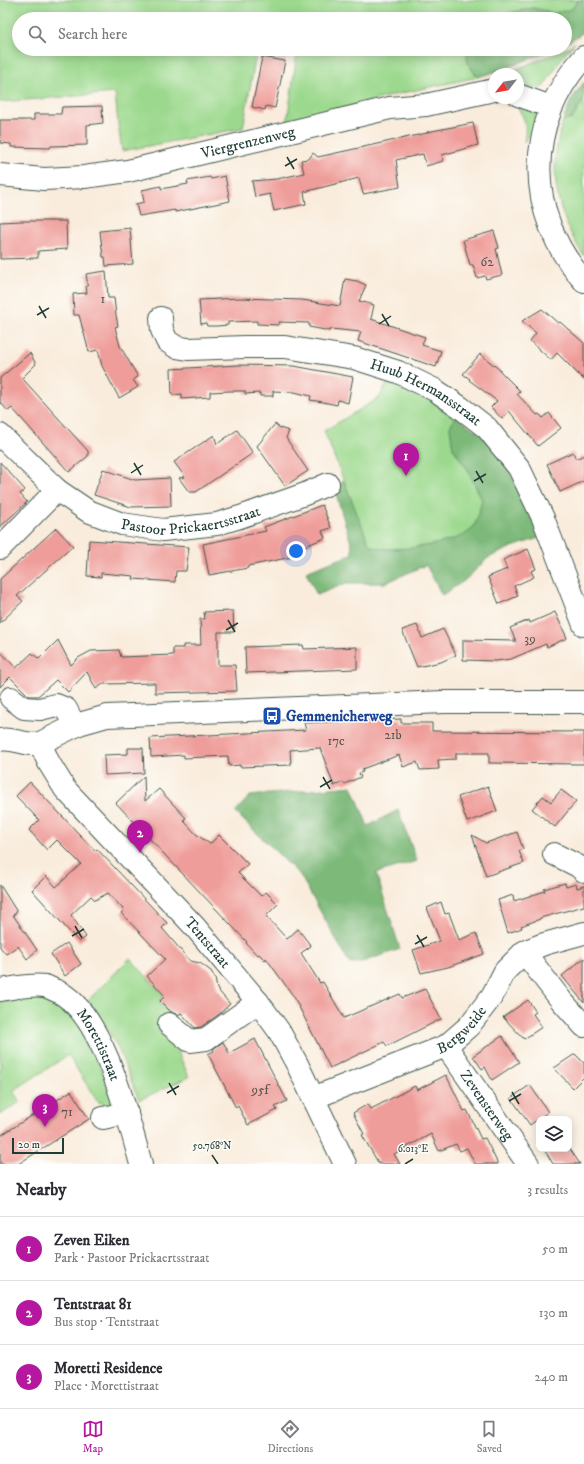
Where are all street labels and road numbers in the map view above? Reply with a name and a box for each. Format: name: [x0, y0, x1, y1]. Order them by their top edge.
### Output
street label: Viergrenzenweg: [198, 122, 297, 163]
street label: Huub Hermansstraat: [368, 354, 486, 430]
street label: Pastoor Prickaertsstraat: [120, 501, 263, 540]
street label: Tentstraat: [181, 913, 235, 972]
street label: Bergweide: [434, 1002, 490, 1058]
street label: Morettistraat: [73, 1004, 125, 1084]
street label: Zevensterweg: [456, 1066, 519, 1145]

